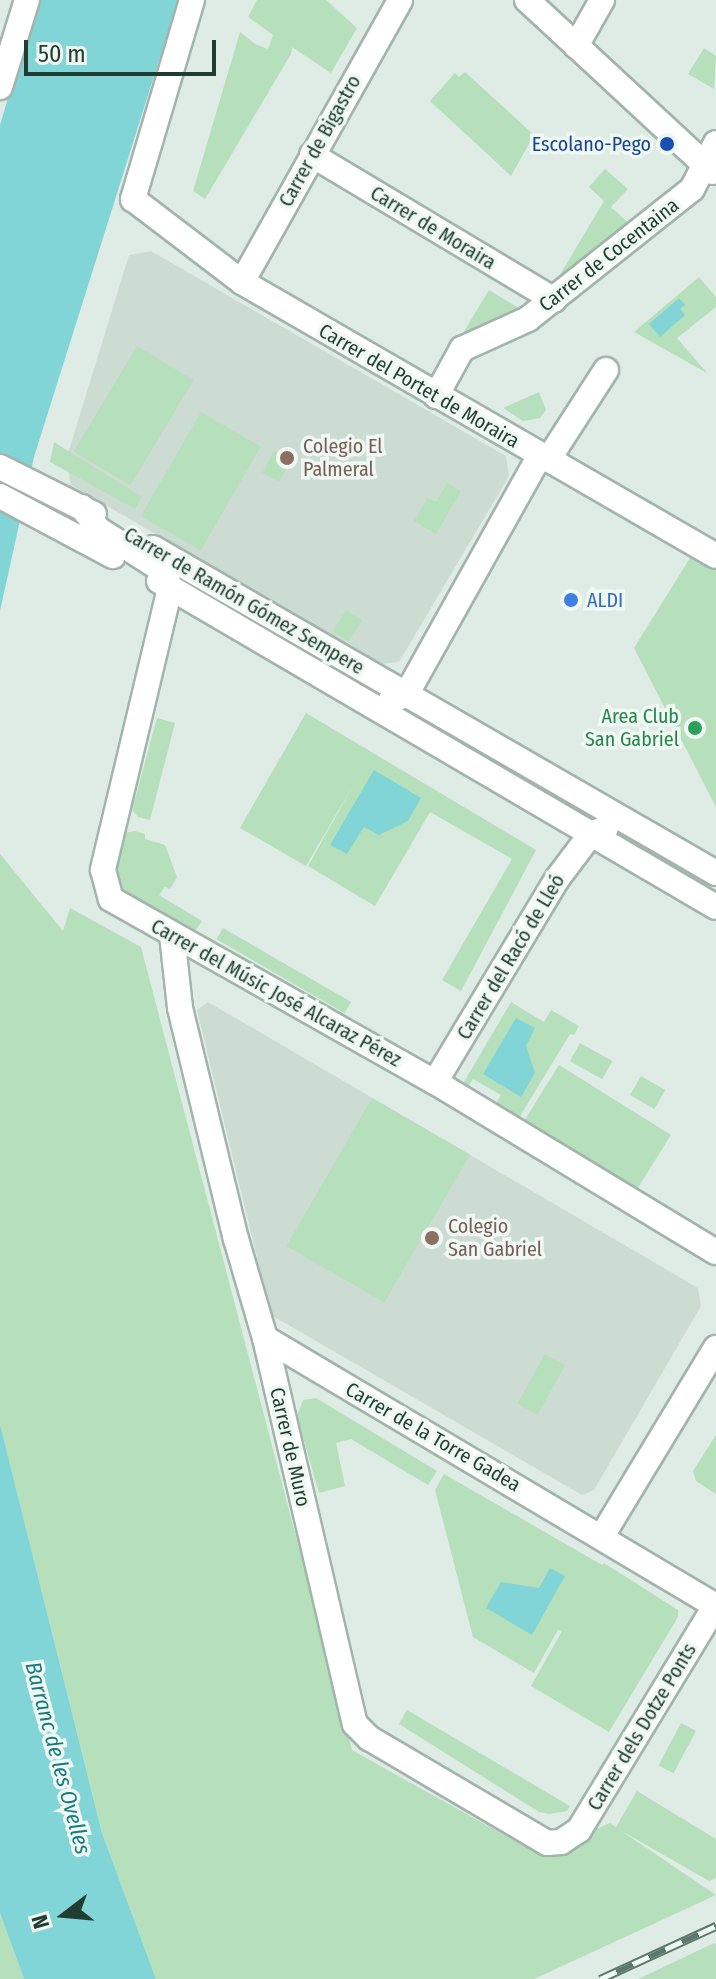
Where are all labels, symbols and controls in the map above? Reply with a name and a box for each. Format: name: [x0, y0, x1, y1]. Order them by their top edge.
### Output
scale bar: [28, 24, 220, 74]
text: 50 m: [38, 40, 86, 68]
street label: Carrer de Bigastro: [274, 71, 366, 211]
place label: Escolano-Pego: [532, 132, 651, 156]
marker: Escolano-Pego: [658, 135, 676, 153]
street label: Carrer de Moraira: [366, 181, 500, 275]
street label: Carrer de Cocentaina: [534, 193, 684, 317]
street label: Carrer del Portet de Moraira: [315, 319, 523, 453]
place label: Colegio El Palmeral: [303, 434, 383, 481]
marker: Colegio El Palmeral: [278, 449, 296, 467]
street label: Carrer de Ramón Gómez Sempere: [120, 522, 368, 680]
place label: ALDI: [587, 588, 623, 612]
marker: ALDI: [562, 591, 580, 609]
place label: Area Club San Gabriel: [585, 704, 679, 751]
marker: Area Club San Gabriel: [686, 719, 704, 737]
street label: Carrer del Racó de Lleó: [452, 870, 570, 1044]
street label: Carrer del Músic José Alcaraz Pérez: [147, 914, 405, 1072]
place label: Colegio San Gabriel: [448, 1214, 542, 1261]
marker: Colegio San Gabriel: [423, 1229, 441, 1247]
street label: Carrer de la Torre Gadea: [341, 1377, 525, 1497]
street label: Carrer de Muro: [265, 1385, 315, 1509]
street label: Carrer dels Dotze Ponts: [583, 1639, 701, 1815]
water label: Barranc de les Ovelles: [20, 1659, 96, 1857]
north arrow: [24, 1875, 104, 1955]
text: N: [26, 1912, 55, 1932]

